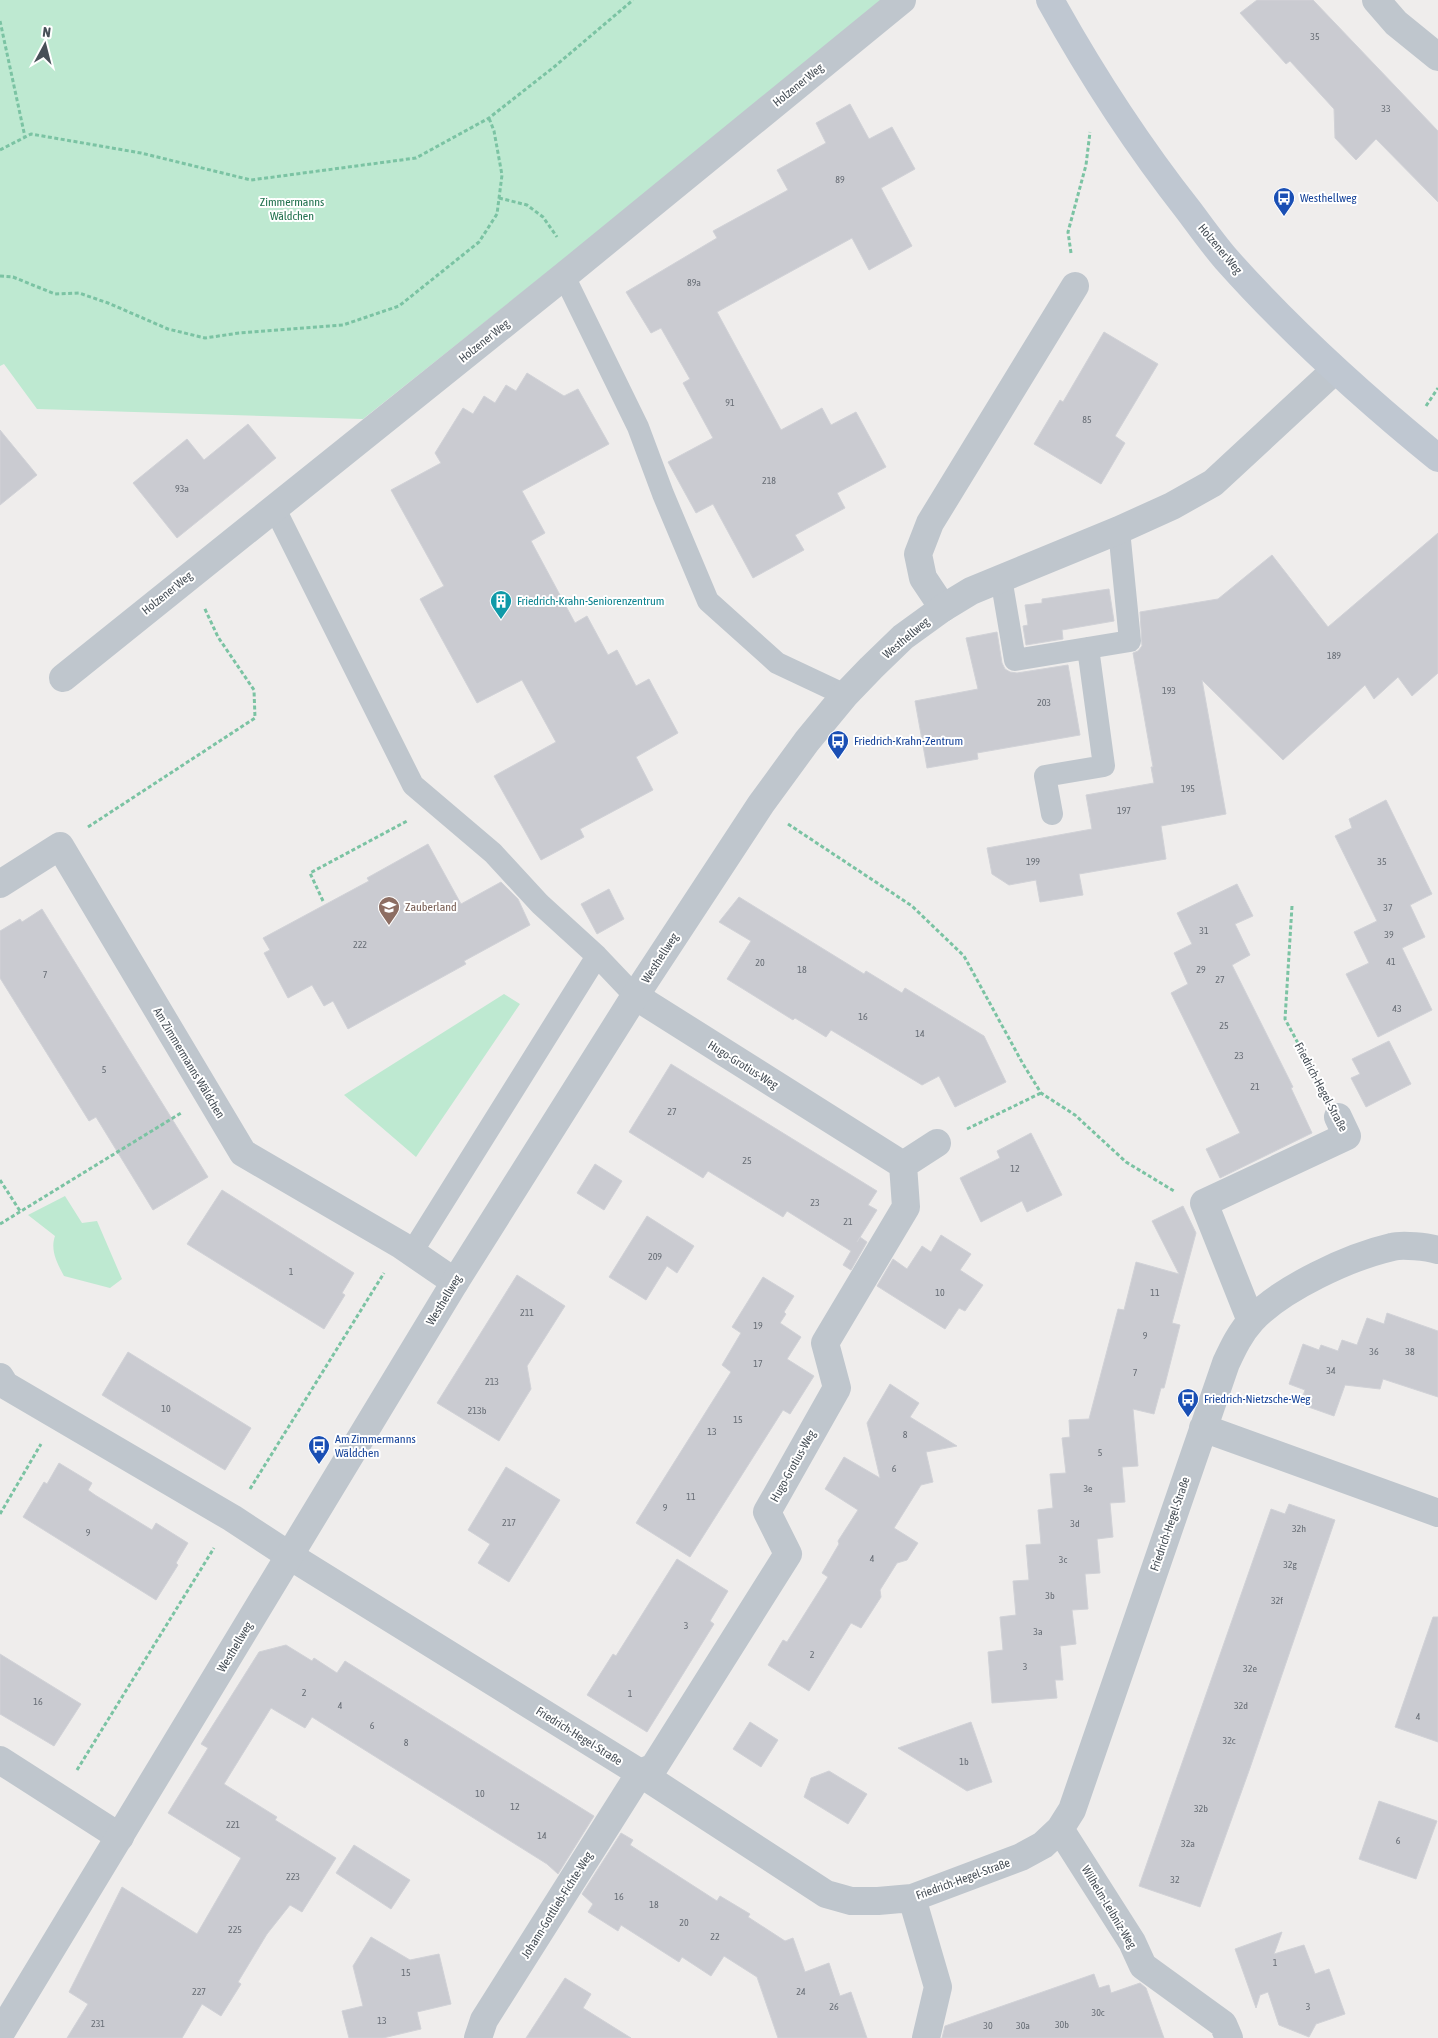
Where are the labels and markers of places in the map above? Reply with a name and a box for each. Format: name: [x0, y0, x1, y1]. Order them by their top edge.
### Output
bus stop icon: Westhellweg: [1272, 186, 1296, 217]
place label: Westhellweg: [1300, 191, 1357, 205]
building icon: Friedrich-Krahn-Seniorenzentrum: [489, 589, 513, 620]
place label: Friedrich-Krahn-Seniorenzentrum: [517, 594, 664, 608]
bus stop icon: Friedrich-Krahn-Zentrum: [826, 729, 850, 760]
place label: Friedrich-Krahn-Zentrum: [854, 734, 963, 748]
school or university icon: Zauberland: [377, 895, 401, 926]
place label: Zauberland: [405, 900, 457, 914]
bus stop icon: Friedrich-Nietzsche-Weg: [1176, 1387, 1200, 1418]
place label: Friedrich-Nietzsche-Weg: [1204, 1392, 1311, 1406]
place label: Am Zimmermanns Wäldchen: [335, 1432, 416, 1460]
bus stop icon: Am Zimmermanns Wäldchen: [307, 1434, 331, 1465]

